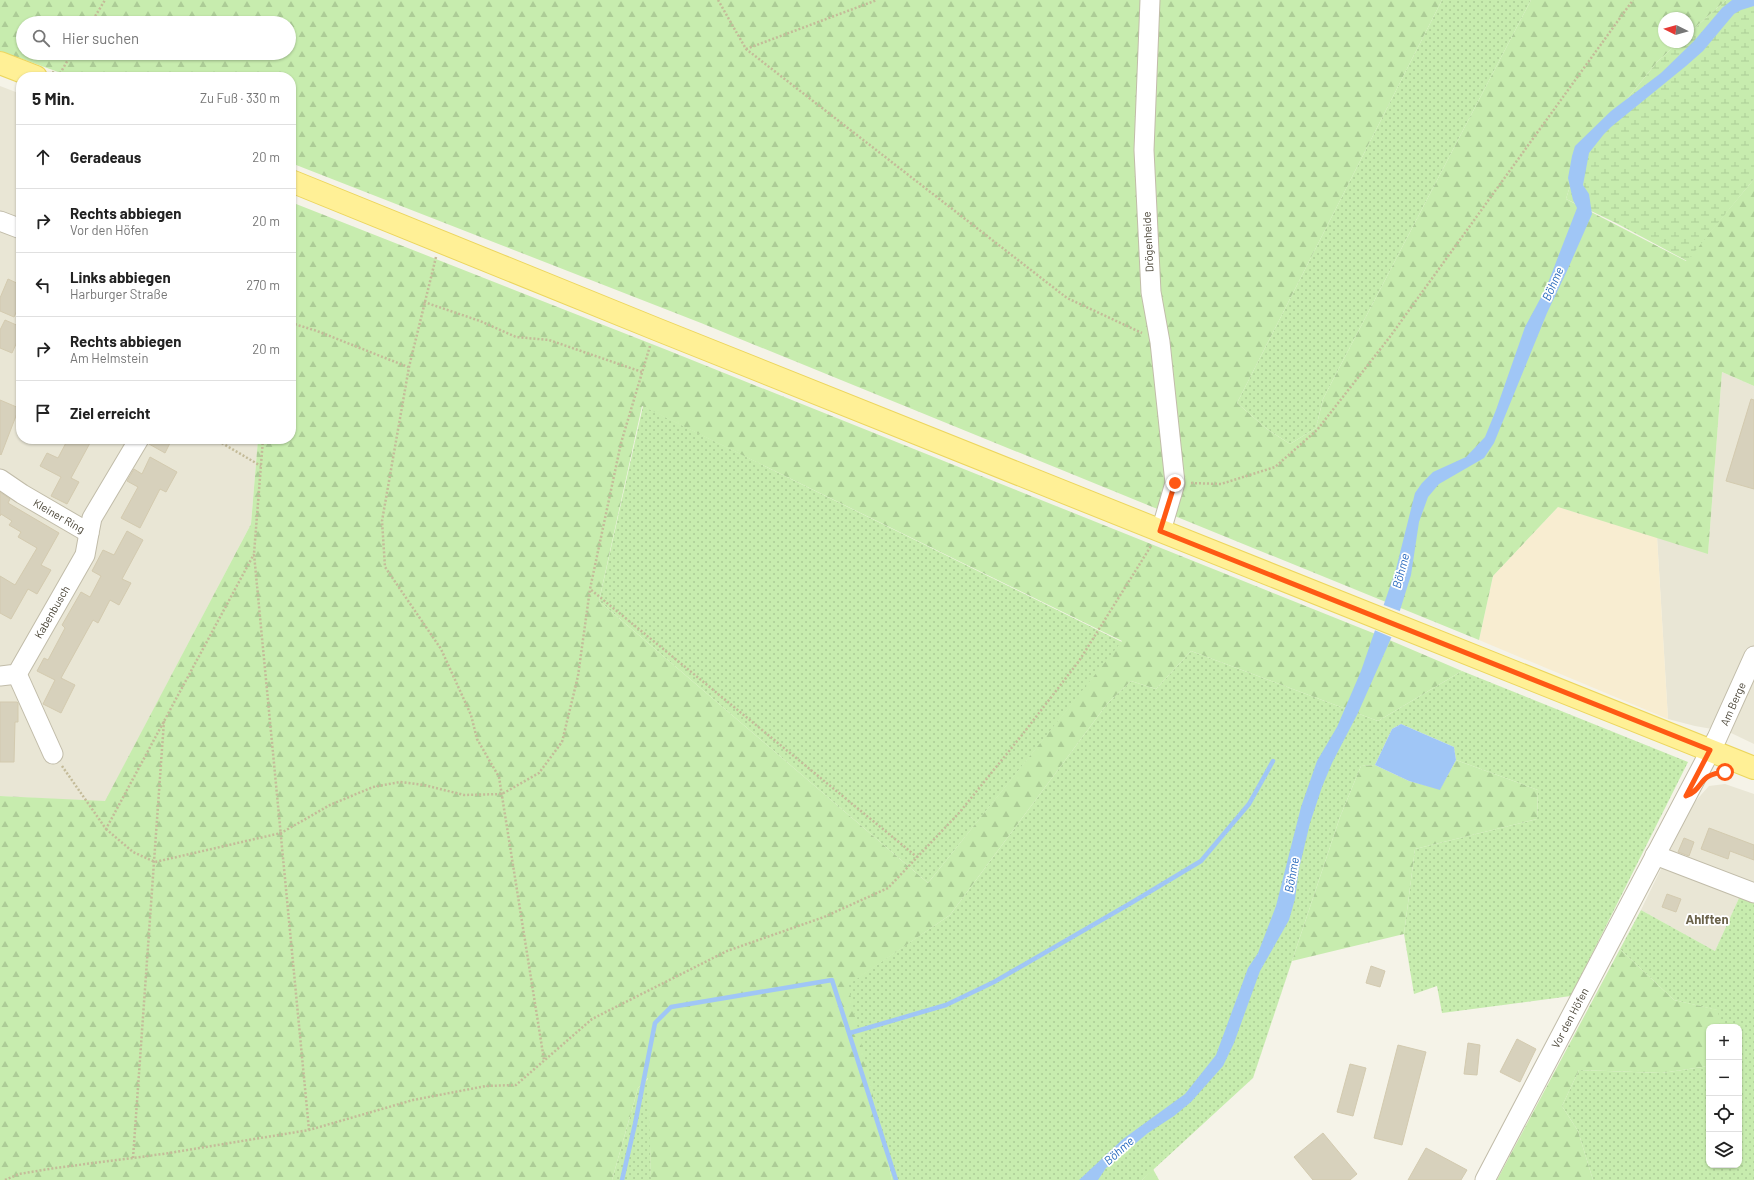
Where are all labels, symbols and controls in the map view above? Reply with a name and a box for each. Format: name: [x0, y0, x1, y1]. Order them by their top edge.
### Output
north arrow: [1658, 12, 1694, 48]
search box: [16, 16, 296, 60]
icon: search: [30, 27, 52, 49]
text: Hier suchen: [62, 29, 139, 47]
text: 5 Min.: [32, 88, 75, 108]
text: Zu Fuß · 330 m: [200, 90, 280, 106]
icon: ahead: [32, 146, 54, 168]
text: Geradeaus: [70, 148, 141, 166]
text: 20 m: [252, 149, 280, 165]
text: Rechts abbiegen: [70, 204, 181, 222]
icon: right: [32, 210, 54, 232]
street label: Drögenheide: [1139, 211, 1156, 273]
text: 20 m: [252, 213, 280, 229]
text: Vor den Höfen: [70, 222, 148, 238]
water label: Böhme: [1538, 265, 1566, 303]
text: Links abbiegen: [70, 268, 171, 286]
icon: left: [32, 274, 54, 296]
text: 270 m: [246, 277, 280, 293]
text: Harburger Straße: [70, 286, 168, 302]
text: Rechts abbiegen: [70, 332, 181, 350]
icon: right: [32, 338, 54, 360]
text: 20 m: [252, 341, 280, 357]
text: Am Helmstein: [70, 350, 148, 366]
icon: arrive: [32, 402, 54, 424]
text: Ziel erreicht: [70, 404, 151, 422]
route end: [1166, 474, 1184, 492]
street label: Kleiner Ring: [31, 496, 87, 536]
water label: Böhme: [1389, 552, 1411, 590]
street label: Kabenbusch: [31, 583, 72, 641]
street label: Am Berge: [1717, 680, 1748, 728]
route start: [1716, 763, 1734, 781]
water label: Böhme: [1281, 856, 1301, 894]
district label: Ahlften: [1685, 911, 1729, 927]
street label: Vor den Höfen: [1548, 985, 1591, 1050]
map controls: [1706, 1024, 1742, 1168]
button: +: [1706, 1024, 1742, 1060]
button: −: [1706, 1060, 1742, 1096]
button: locate: [1706, 1096, 1742, 1132]
button: layers: [1706, 1132, 1742, 1168]
water label: Böhme: [1100, 1133, 1136, 1167]

